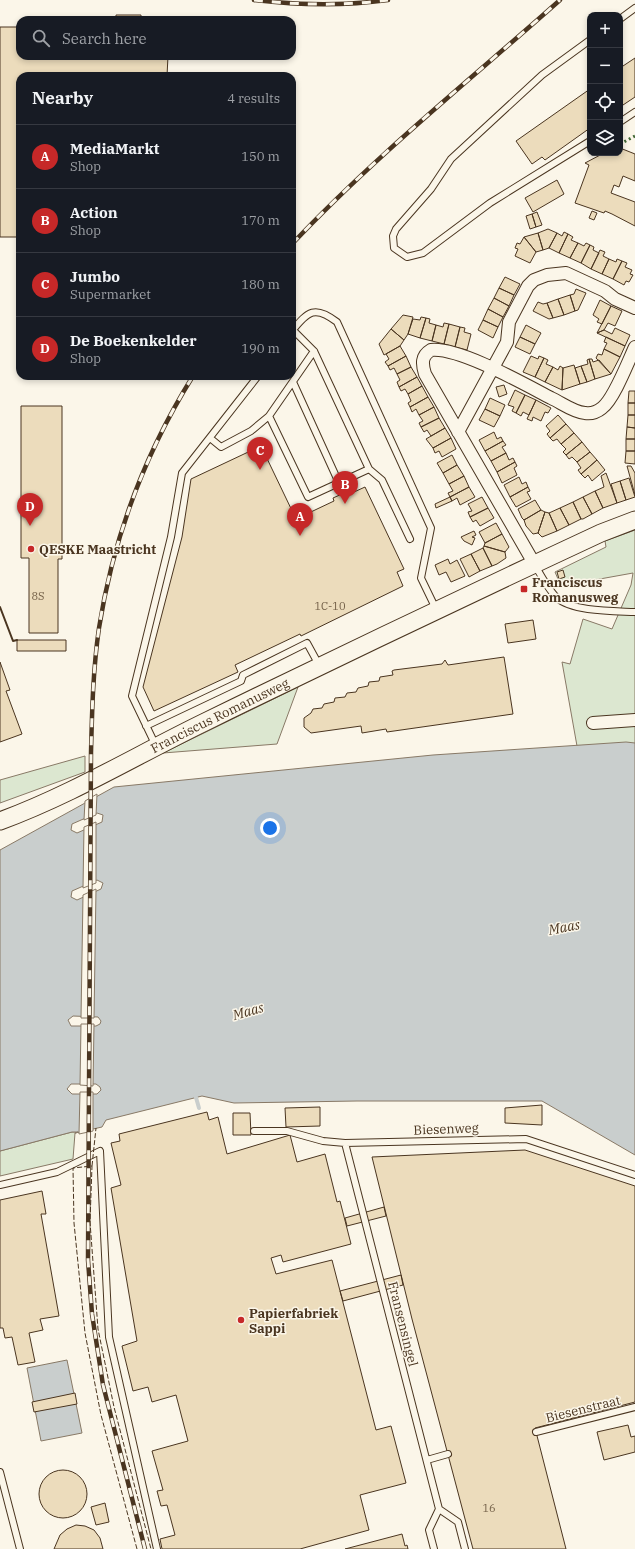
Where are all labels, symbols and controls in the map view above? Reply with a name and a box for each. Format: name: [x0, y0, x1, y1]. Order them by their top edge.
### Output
map controls: [587, 12, 623, 156]
button: +: [587, 12, 623, 48]
search box: [16, 16, 296, 60]
icon: search: [30, 27, 52, 49]
text: Search here: [62, 29, 147, 48]
button: −: [587, 48, 623, 84]
button: locate: [587, 84, 623, 120]
text: Nearby: [32, 87, 93, 109]
text: 4 results: [227, 90, 280, 107]
button: layers: [587, 120, 623, 156]
text: MediaMarkt: [70, 139, 159, 158]
text: A: [40, 148, 50, 165]
text: 150 m: [241, 148, 280, 165]
text: Shop: [70, 158, 101, 175]
text: Action: [70, 203, 118, 222]
text: B: [40, 212, 50, 229]
text: 170 m: [241, 212, 280, 229]
text: Shop: [70, 222, 101, 239]
text: Jumbo: [70, 267, 120, 286]
text: C: [41, 276, 49, 293]
text: 180 m: [241, 276, 280, 293]
text: Supermarket: [70, 286, 151, 303]
text: De Boekenkelder: [70, 331, 197, 350]
text: D: [40, 340, 50, 357]
text: 190 m: [241, 340, 280, 357]
text: Shop: [70, 350, 101, 367]
pin: C: [247, 437, 273, 470]
pin: B: [332, 471, 358, 504]
pin: D: [17, 493, 43, 526]
pin: A: [287, 503, 313, 536]
place label: QESKE Maastricht: [39, 541, 156, 558]
marker: QESKE Maastricht: [26, 544, 36, 554]
place label: Franciscus Romanusweg: [532, 574, 619, 606]
marker: Franciscus Romanusweg: [519, 584, 529, 594]
house number: 8S: [31, 589, 45, 603]
house number: 1C-10: [314, 599, 346, 613]
street label: Franciscus Romanusweg: [148, 674, 292, 757]
your location: [260, 818, 280, 838]
water label: Maas: [546, 915, 582, 939]
water label: Maas: [229, 998, 266, 1024]
street label: Biesenweg: [413, 1119, 479, 1139]
street label: Fransensingel: [384, 1280, 422, 1368]
place label: Papierfabriek Sappi: [249, 1305, 339, 1337]
marker: Papierfabriek Sappi: [236, 1315, 246, 1325]
street label: Biesenstraat: [544, 1391, 623, 1427]
house number: 16: [482, 1501, 496, 1515]

